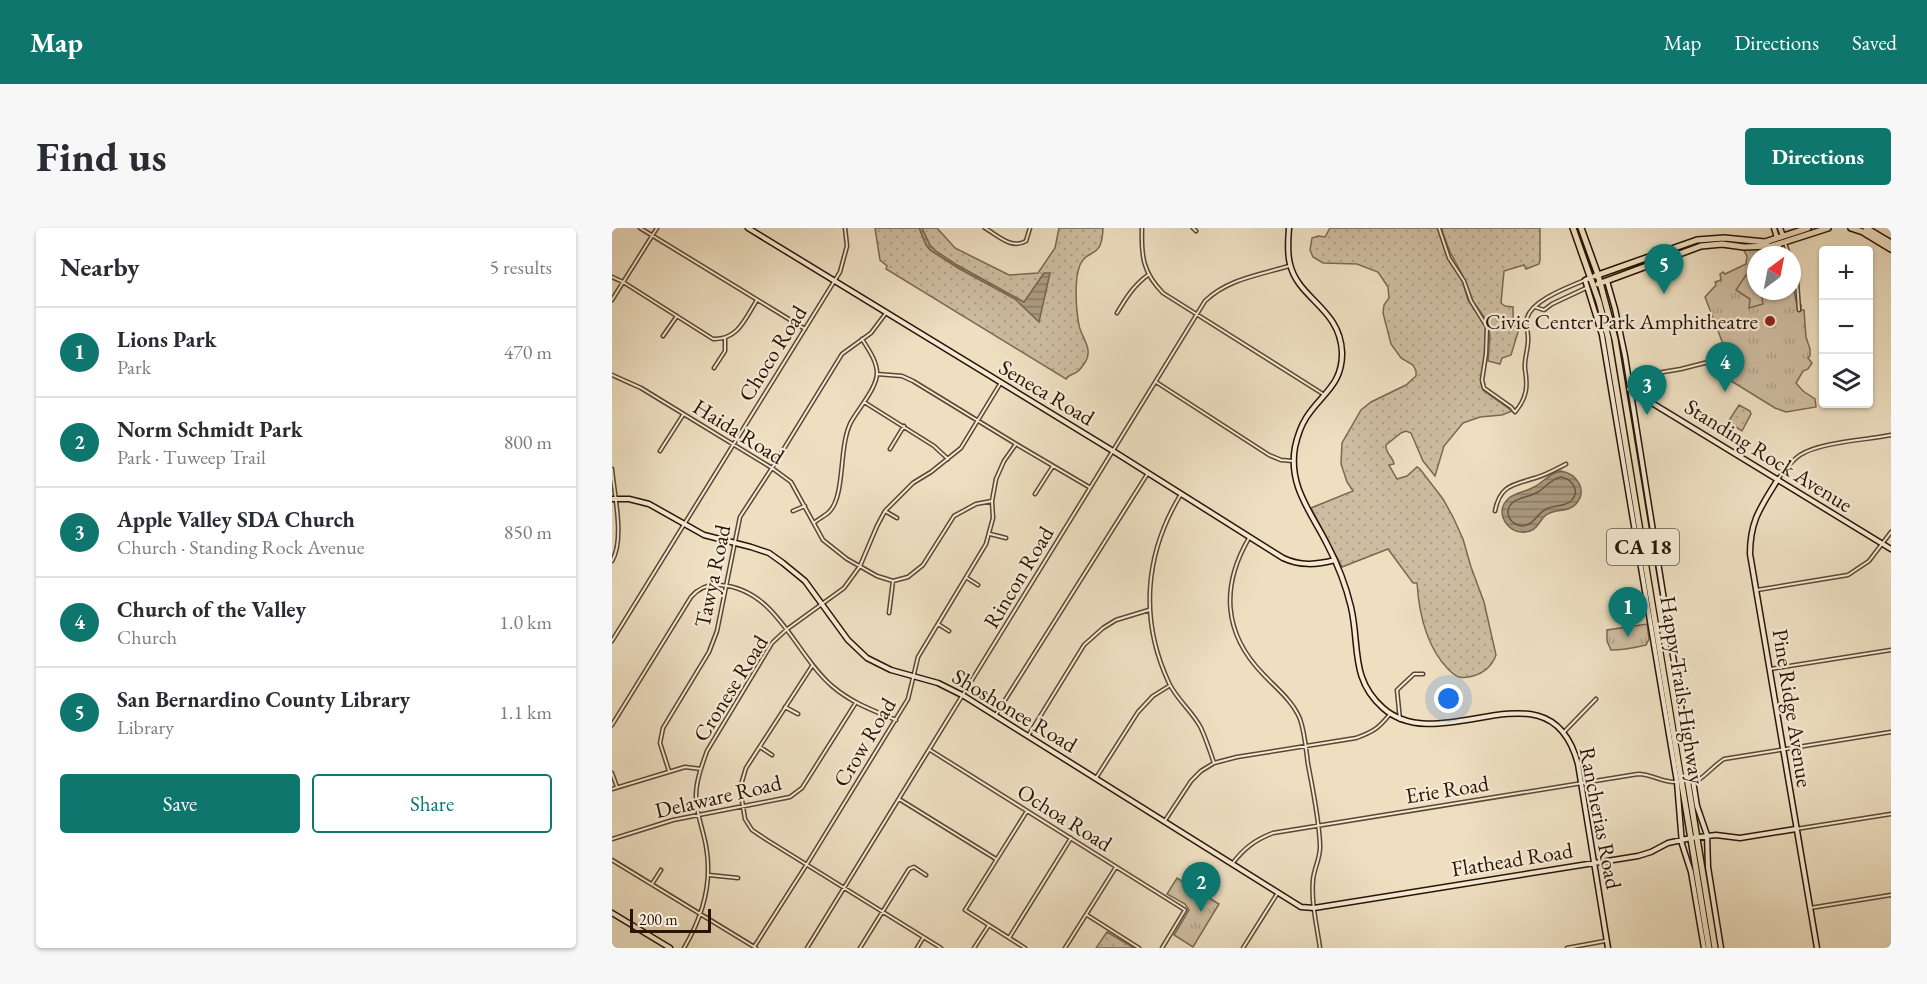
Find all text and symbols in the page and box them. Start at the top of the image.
text: Map [30,24,83,60]
text: Map [1664,29,1701,56]
text: Directions [1734,29,1819,56]
text: Saved [1852,29,1897,56]
button: Directions [1745,128,1891,185]
text: Find us [36,129,167,184]
pin: 5 [1644,244,1684,294]
north arrow [1747,246,1801,300]
map controls [1819,246,1873,408]
button: + [1819,246,1873,300]
text: Nearby [60,250,140,284]
text: 5 results [489,254,552,280]
street label: Choco Road [732,299,814,407]
button: − [1819,300,1873,354]
place label: Civic Center Park Amphitheatre [1485,307,1758,336]
marker: Civic Center Park Amphitheatre [1763,314,1777,328]
text: Lions Park [117,325,217,354]
text: 1 [74,339,85,365]
text: 470 m [504,339,552,365]
pin: 4 [1706,342,1744,392]
street label: Seneca Road [994,353,1101,433]
text: Park [117,354,151,380]
button: layers [1819,354,1873,408]
pin: 3 [1628,366,1666,415]
street label: Haida Road [688,392,791,471]
street label: Standing Rock Avenue [1679,392,1859,519]
text: Norm Schmidt Park [117,415,303,444]
text: 2 [74,429,85,455]
text: 800 m [504,429,552,455]
text: Park · Tuweep Trail [117,444,266,470]
text: Apple Valley SDA Church [117,505,355,534]
text: 3 [74,519,85,545]
text: 850 m [504,519,552,545]
street label: Rincon Road [977,520,1061,634]
street label: Tawya Road [687,521,738,630]
road number: CA 18 [1607,529,1679,565]
text: Church · Standing Rock Avenue [117,534,365,560]
pin: 1 [1608,588,1648,637]
street label: Happy Trails Highway [1653,594,1712,787]
text: Church of the Valley [117,595,306,624]
text: 4 [74,609,85,635]
text: 1.0 km [499,609,552,635]
text: Church [117,624,177,650]
street label: Pine Ridge Avenue [1766,627,1819,790]
street label: Cronese Road [686,629,775,747]
street label: Shoshonee Road [947,662,1083,760]
your location [1434,684,1463,713]
text: San Bernardino County Library [117,685,410,714]
street label: Crow Road [826,692,903,792]
text: 5 [74,699,85,725]
text: 1.1 km [499,699,552,725]
text: Library [117,714,174,740]
street label: Rancherias Road [1573,745,1629,892]
street label: Delaware Road [652,768,785,825]
street label: Erie Road [1403,768,1492,810]
button: Save [60,774,300,833]
button: Share [312,774,552,833]
street label: Ochoa Road [1012,777,1118,858]
street label: Flathead Road [1449,835,1576,883]
pin: 2 [1182,862,1220,912]
scale bar [630,906,711,934]
text: 200 m [639,909,678,930]

